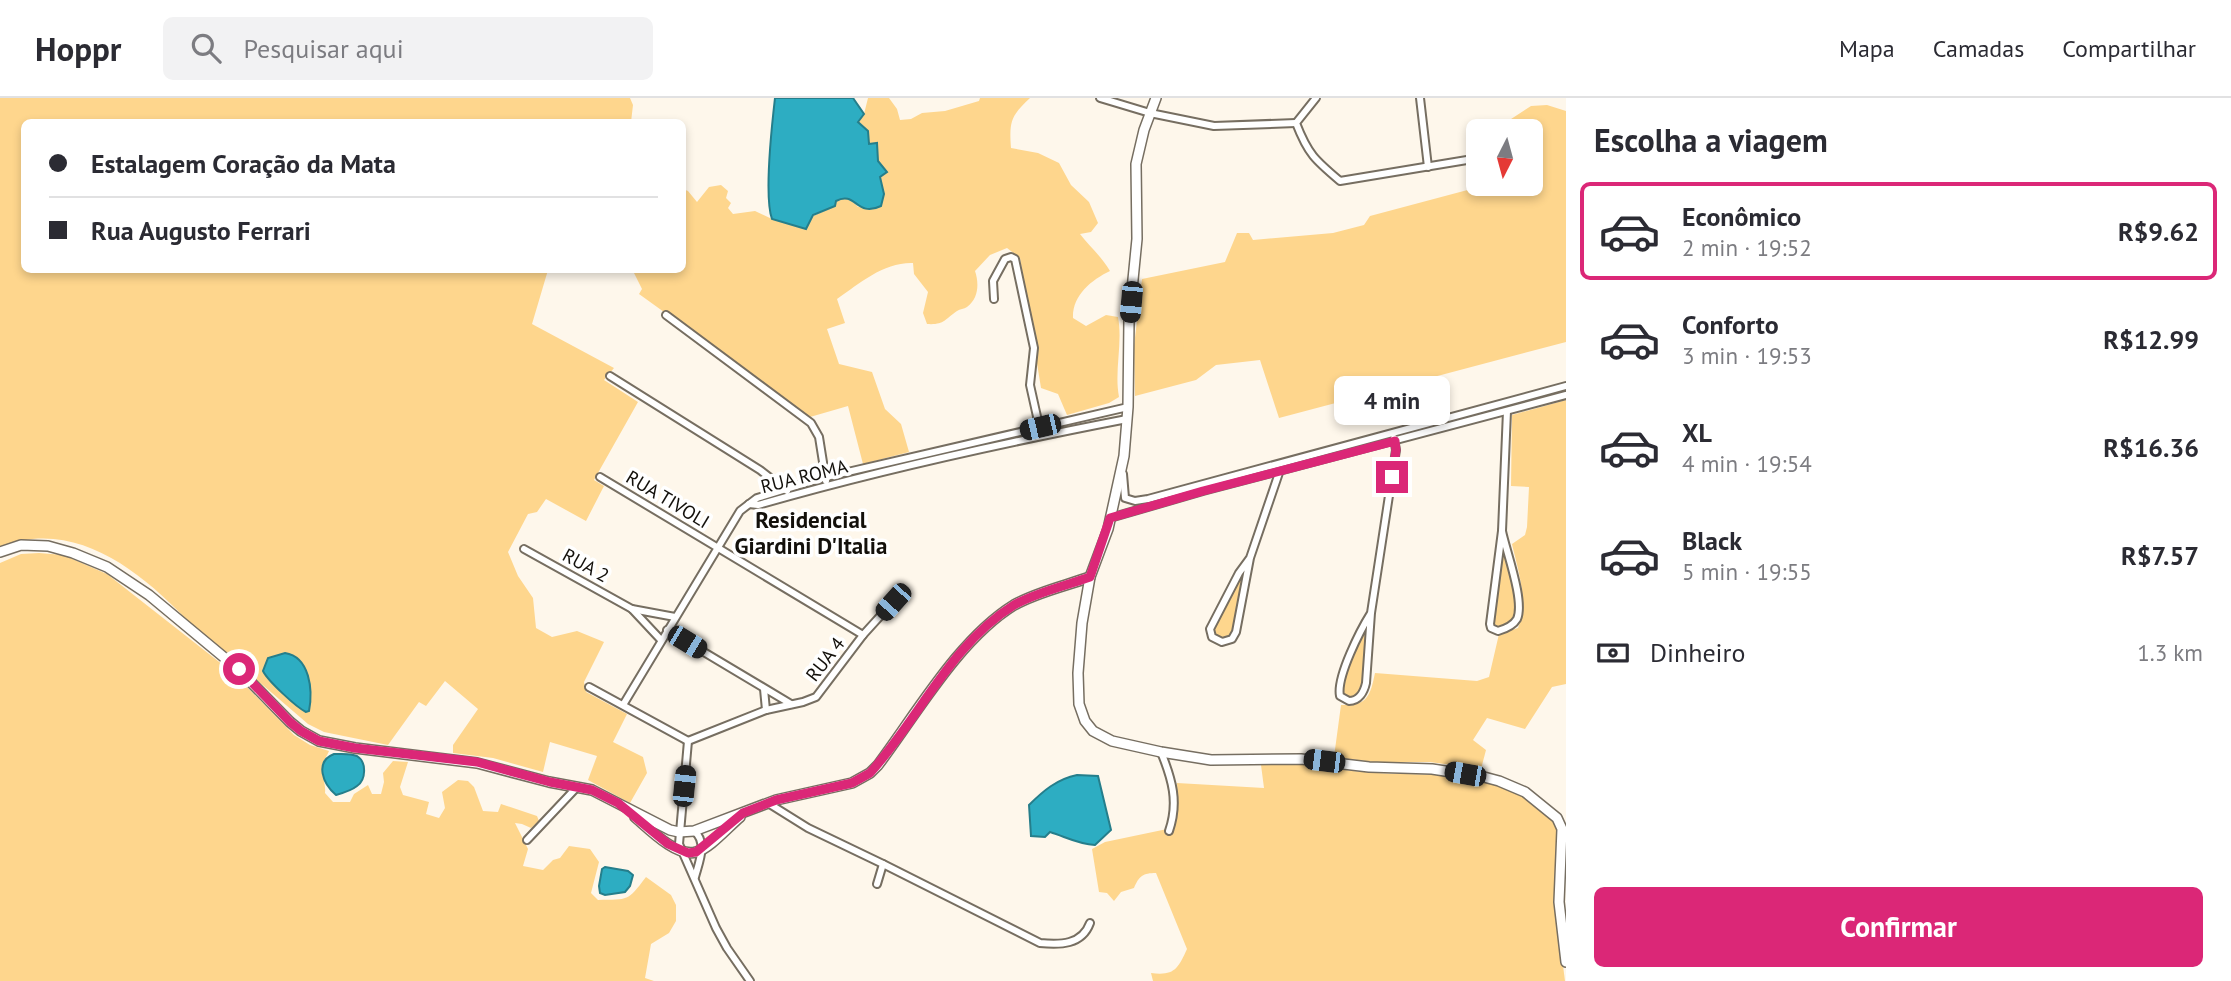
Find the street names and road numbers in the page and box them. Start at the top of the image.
street label: RUA ROMA [758,454,850,498]
street label: RUA TIVOLI [622,465,714,533]
street label: RUA 2 [559,543,613,587]
street label: RUA 4 [800,632,850,686]

